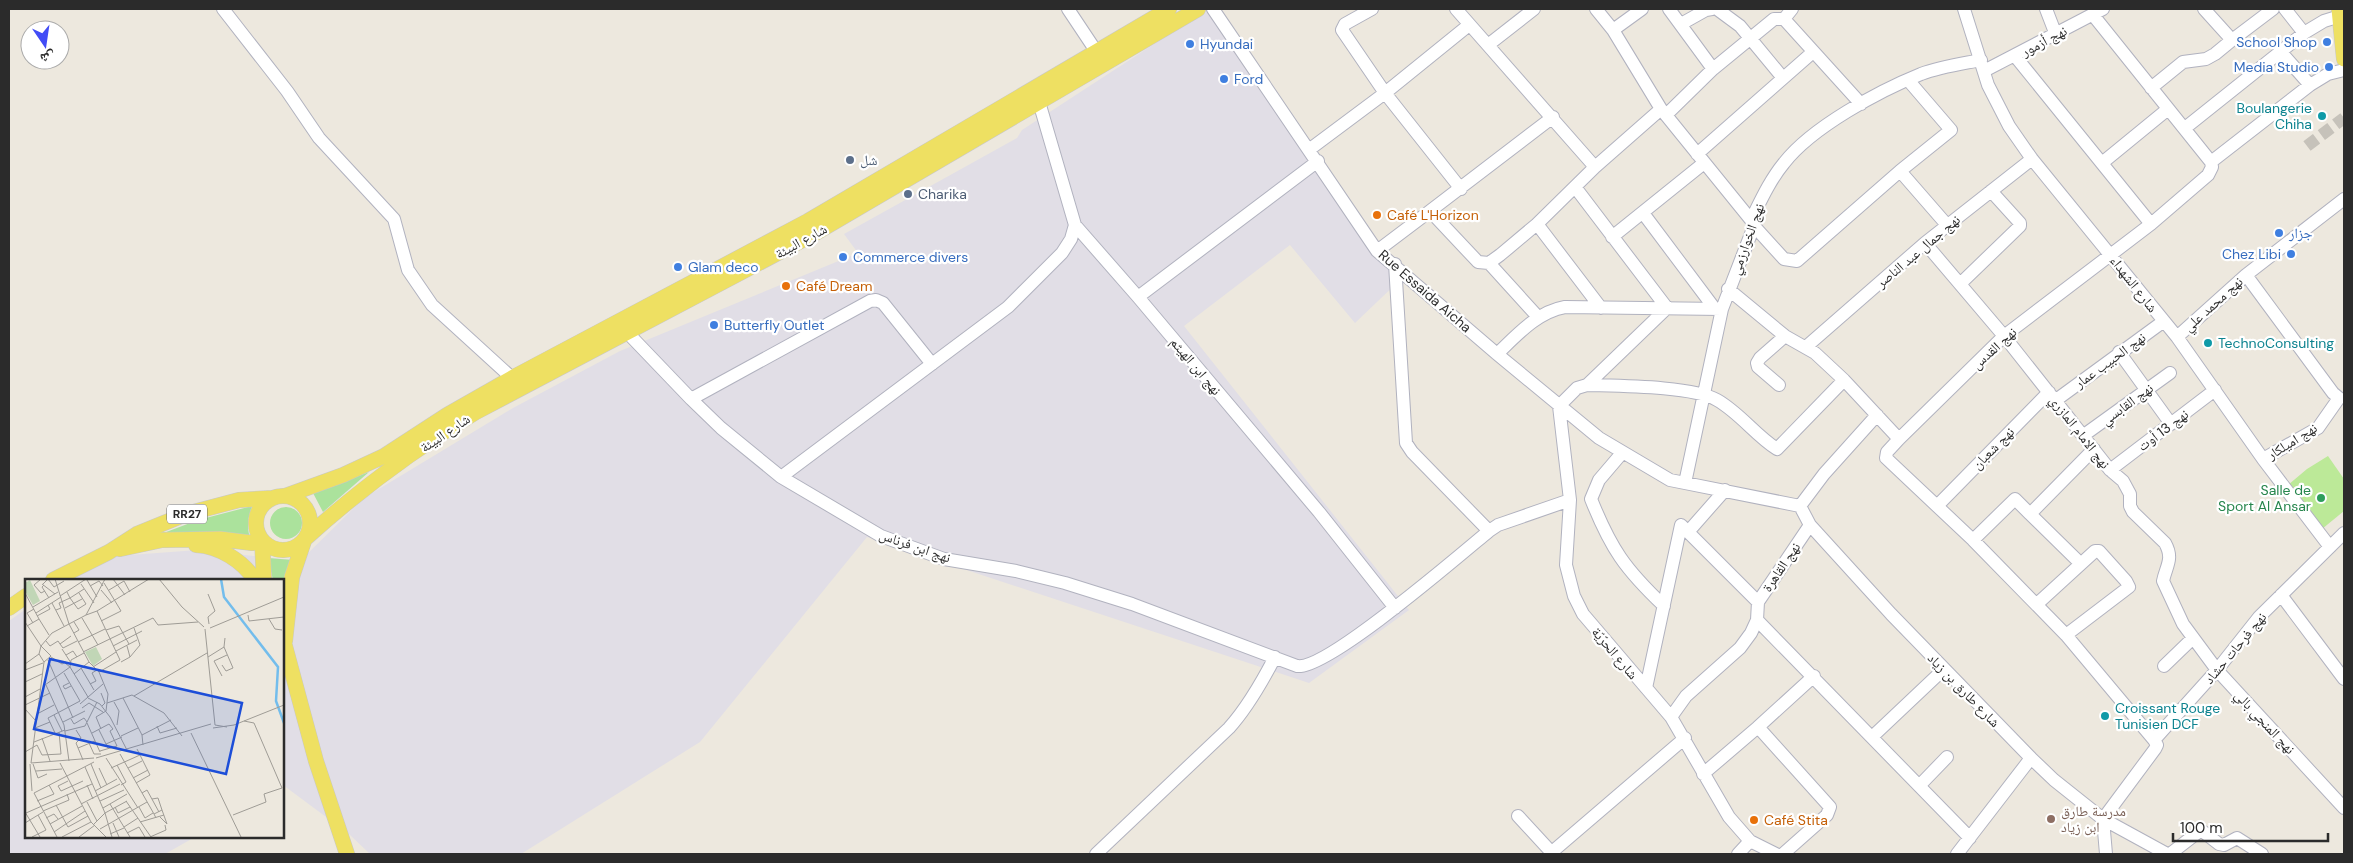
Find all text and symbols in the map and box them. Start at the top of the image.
north arrow [20,20,70,70]
street label: نهج أزمور [2017,21,2071,62]
place label: School Shop [2236,33,2317,51]
place label: Hyundai [1200,35,1253,53]
marker: School Shop [2321,36,2333,48]
marker: Hyundai [1184,38,1196,50]
text: ش [39,47,57,68]
place label: Media Studio [2234,58,2319,76]
marker: Media Studio [2323,61,2335,73]
place label: Ford [1234,70,1263,88]
marker: Ford [1218,73,1230,85]
place label: Boulangerie Chiha [2236,99,2312,133]
marker: Boulangerie Chiha [2316,110,2328,122]
place label: شل [860,151,878,169]
marker: شل [844,154,856,166]
place label: Charika [918,185,967,203]
marker: Charika [902,188,914,200]
street label: نهج الخوارزمي [1726,201,1771,278]
place label: Café L'Horizon [1387,206,1479,224]
marker: Café L'Horizon [1371,209,1383,221]
street label: نهج جمال عبد الناصر [1871,210,1965,293]
street label: شارع البيئة [772,220,830,263]
place label: جزار [2288,224,2312,242]
marker: جزار [2273,227,2285,239]
place label: Chez Libi [2222,245,2281,263]
street label: Rue Essaida Aicha [1375,246,1475,336]
place label: Commerce divers [853,248,968,266]
marker: Chez Libi [2285,248,2297,260]
marker: Commerce divers [837,251,849,263]
street label: شارع الشهداء [2105,252,2162,317]
place label: Glam deco [688,258,759,276]
marker: Glam deco [672,261,684,273]
street label: نهج محمد علي [2179,272,2248,337]
place label: Café Dream [796,277,872,295]
marker: Café Dream [780,280,792,292]
place label: Butterfly Outlet [724,316,824,334]
marker: Butterfly Outlet [708,319,720,331]
street label: نهج القدس [1968,323,2021,374]
street label: نهج الحبيب عمار [2070,328,2150,393]
street label: نهج ابن الهيثم [1166,333,1226,400]
place label: TechnoConsulting [2218,334,2334,352]
marker: TechnoConsulting [2202,337,2214,349]
street label: نهج القابسي [2097,379,2158,431]
street label: نهج الامام المازري [2044,392,2114,474]
street label: نهج 13 أوت [2134,405,2193,456]
street label: شارع البيئة [417,410,474,457]
street label: نهج اميلكار [2263,419,2321,465]
street label: نهج شعبان [1968,423,2019,474]
place label: Salle de Sport Al Ansar [2218,481,2311,515]
marker: Salle de Sport Al Ansar [2315,492,2327,504]
road number: RR27 [167,504,207,524]
street label: نهج ابن فرناس [877,525,953,568]
street label: نهج القاهرة [1758,539,1805,596]
inset map [25,579,284,838]
street label: نهج فرحات حشاد [2200,608,2271,688]
street label: شارع الحرّيّة [1587,623,1642,683]
street label: شارع طارق بن زياد [1923,649,2004,732]
street label: نهج المنجي بالي [2229,686,2299,760]
place label: Croissant Rouge Tunisien DCF [2115,699,2220,733]
marker: Croissant Rouge Tunisien DCF [2099,710,2111,722]
place label: مدرسة طارق ابن زياد [2061,802,2126,836]
scale bar [2173,810,2328,842]
place label: Café Stita [1764,811,1828,829]
marker: مدرسة طارق ابن زياد [2045,813,2057,825]
marker: Café Stita [1748,814,1760,826]
text: 100 m [2180,818,2223,838]

